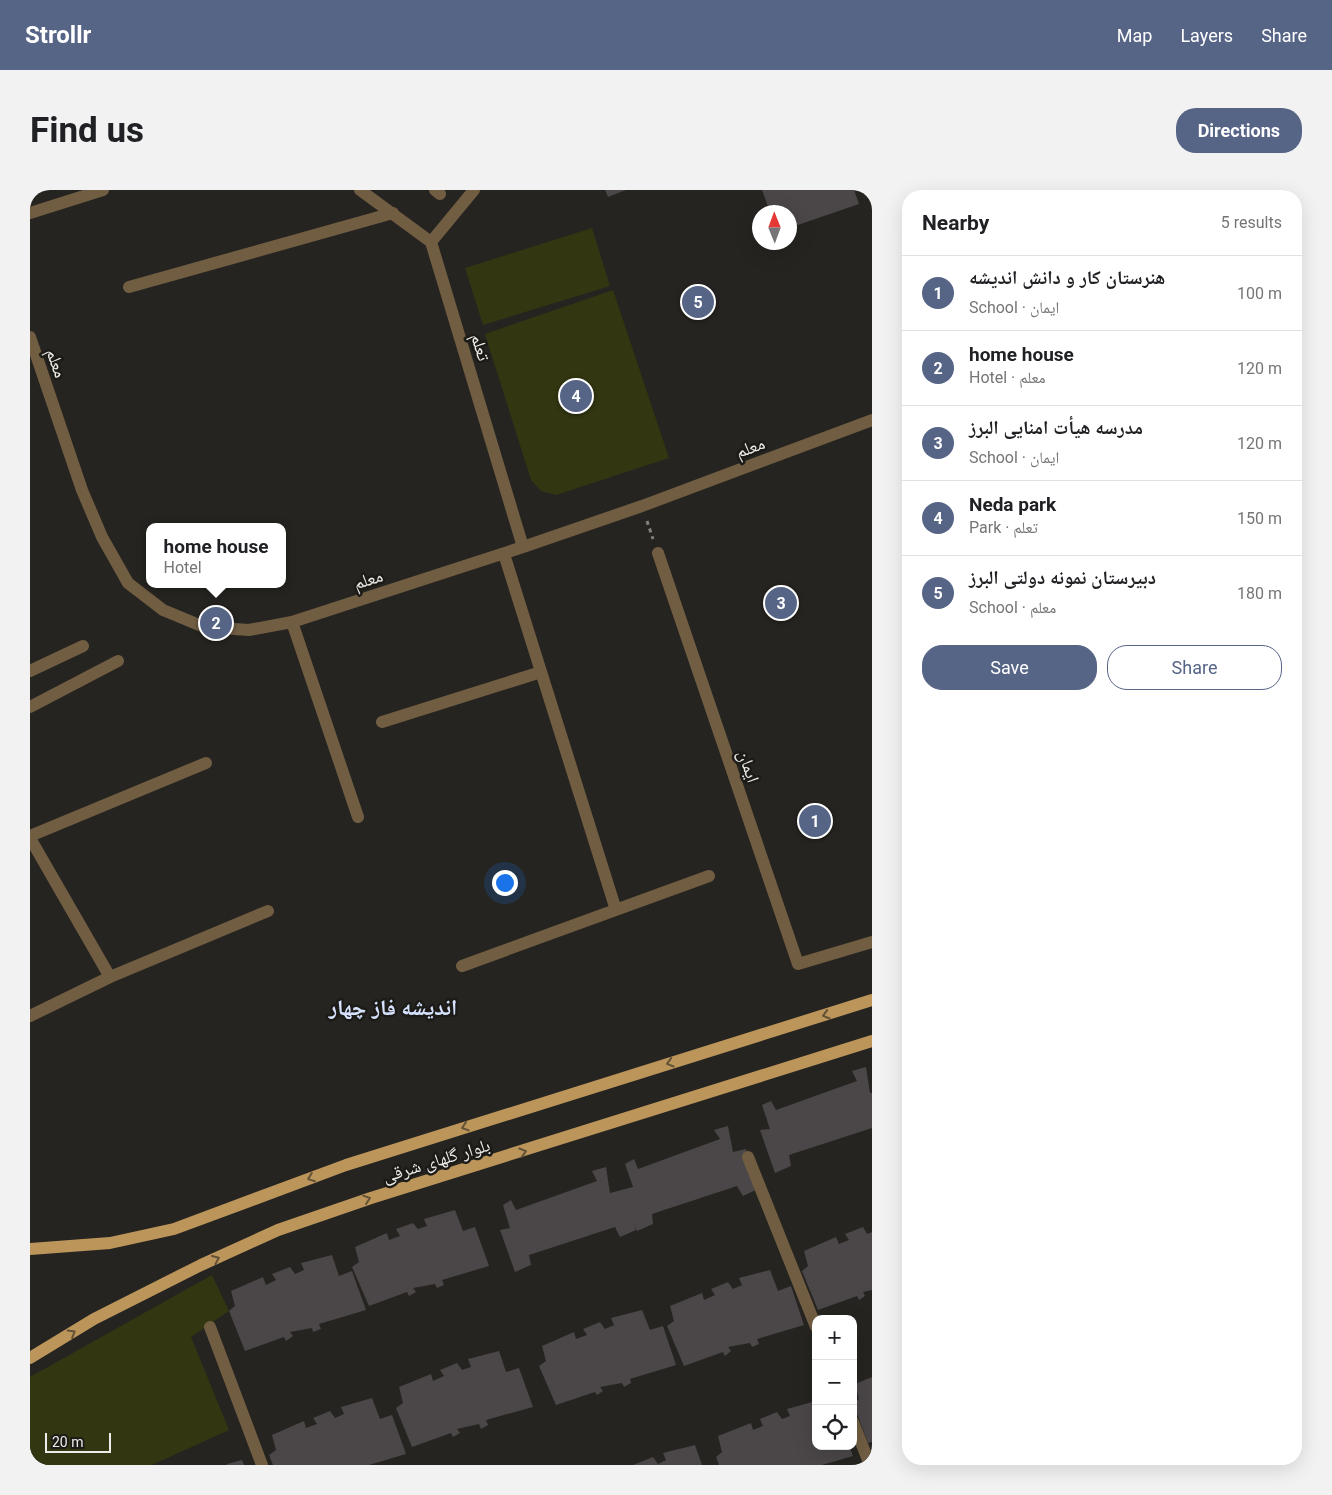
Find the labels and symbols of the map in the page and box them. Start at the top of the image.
north arrow [752,205,797,250]
pin: 5 [682,283,714,321]
street label: تعلم [465,331,495,364]
street label: معلم [40,346,72,381]
pin: 4 [560,377,592,415]
street label: معلم [732,432,768,464]
street label: معلم [351,564,386,595]
pin: 3 [765,584,797,622]
pin: 2 [200,604,232,642]
street label: ایمان [733,747,764,785]
pin: 1 [799,802,831,840]
your location [492,870,518,896]
district label: اندیشه فاز چهار [328,995,457,1020]
one-way arrow [822,1010,830,1020]
one-way arrow [667,1057,675,1067]
one-way arrow [461,1121,470,1131]
street label: بلوار گلهای شرقی [380,1134,493,1187]
one-way arrow [518,1147,526,1157]
one-way arrow [307,1172,316,1182]
one-way arrow [363,1195,371,1205]
one-way arrow [211,1254,220,1265]
one-way arrow [66,1329,75,1339]
scale bar [45,1430,111,1453]

